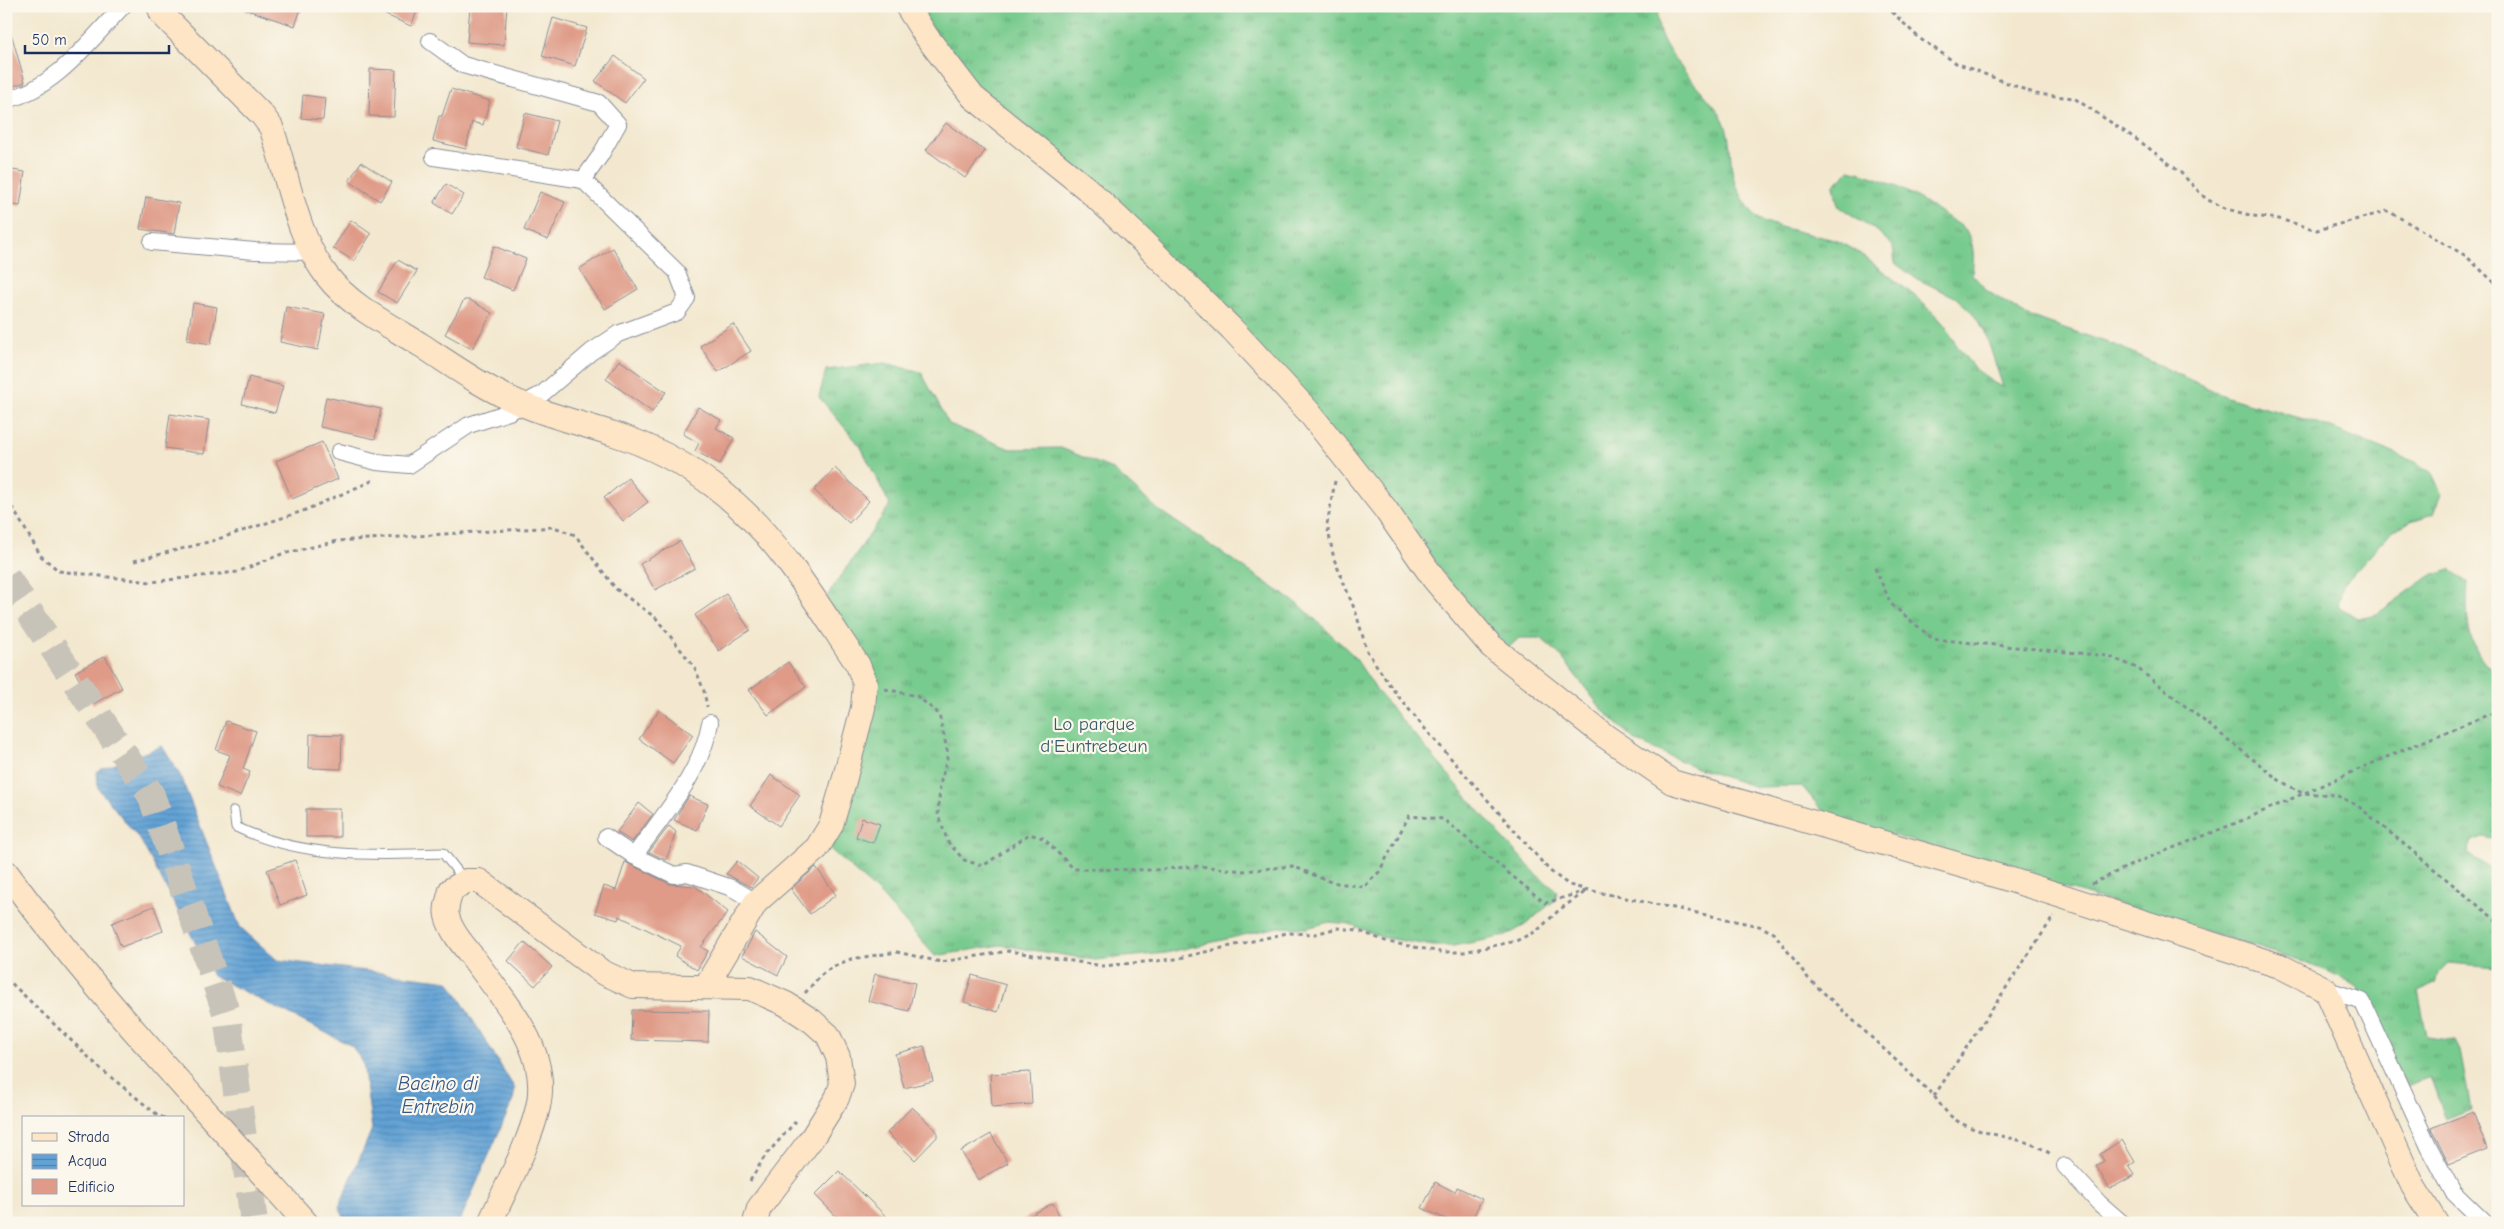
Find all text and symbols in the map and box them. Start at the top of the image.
scale bar [25,22,169,54]
text: 50 m [32,31,67,49]
park label: Lo parque d'Euntrebeun [1040,713,1148,757]
water label: Bacino di Entrebin [398,1072,479,1118]
legend [22,1116,185,1206]
text: Strada [68,1128,110,1146]
text: Acqua [68,1152,107,1170]
text: Edificio [68,1178,115,1196]

